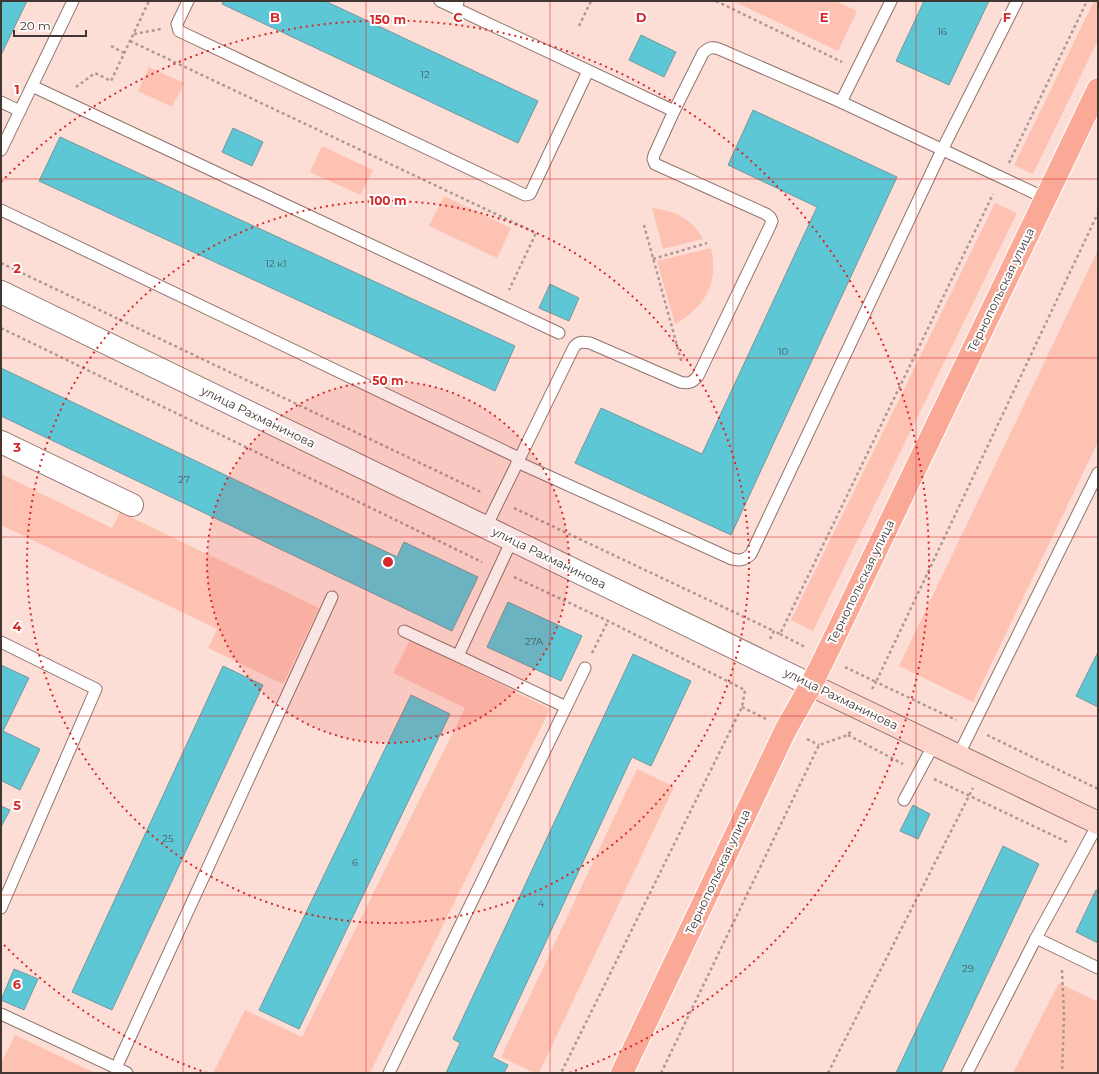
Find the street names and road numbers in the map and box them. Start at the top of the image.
street label: Тернопольская улица [964,225,1037,354]
street label: улица Рахманинова [198,382,318,451]
street label: Тернопольская улица [824,517,897,646]
street label: улица Рахманинова [489,523,609,592]
street label: улица Рахманинова [781,664,901,733]
street label: Тернопольская улица [682,807,753,937]

